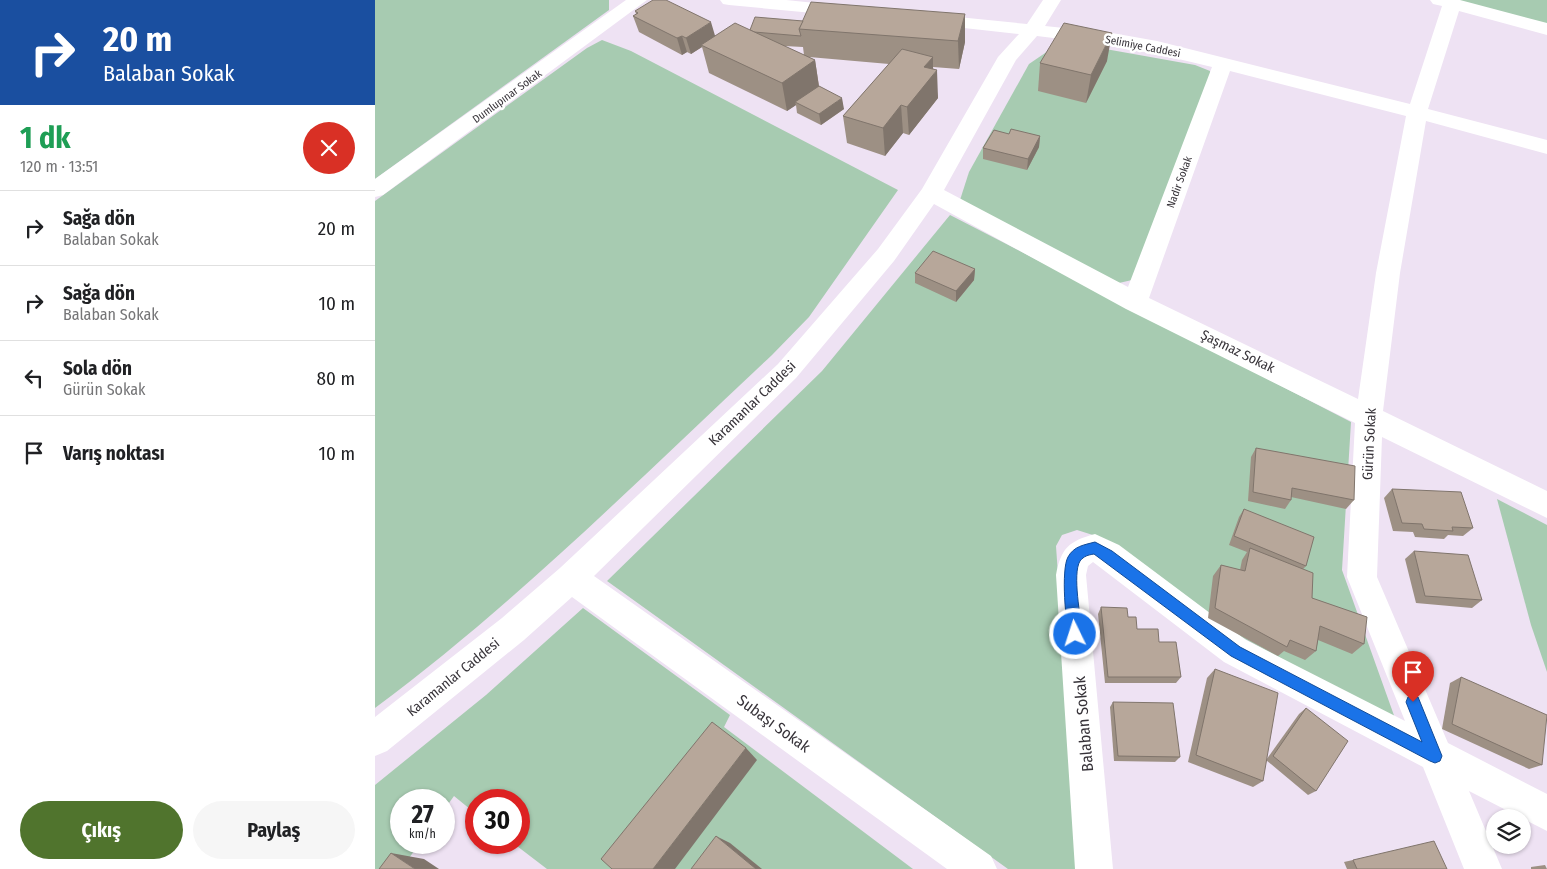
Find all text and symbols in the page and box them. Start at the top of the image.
text: 20 m [103,18,172,60]
icon: right [20,20,85,85]
street label: Selimiye Caddesi [1104,33,1182,60]
text: Balaban Sokak [103,60,235,87]
street label: Dumlupınar Sokak [470,66,545,126]
text: 1 dk [20,120,71,156]
button: close [303,122,355,174]
street label: Nadir Sokak [1164,154,1195,210]
text: 120 m · 13:51 [20,157,98,176]
text: Sağa dön [63,207,135,230]
icon: right [20,214,48,242]
text: 20 m [318,217,355,240]
text: Balaban Sokak [63,230,159,249]
text: Sağa dön [63,282,135,305]
icon: right [20,289,48,317]
text: 10 m [319,292,355,315]
text: Balaban Sokak [63,305,159,324]
street label: Şaşmaz Sokak [1198,326,1278,377]
text: Sola dön [63,357,132,380]
street label: Karamanlar Caddesi [705,358,799,449]
icon: left [20,364,48,392]
text: 80 m [317,367,355,390]
text: Gürün Sokak [63,380,146,399]
street label: Gürün Sokak [1359,407,1380,481]
icon: arrive [20,439,48,467]
text: Varış noktası [63,442,165,465]
text: 10 m [319,442,355,465]
position arrow [1048,607,1100,659]
street label: Karamanlar Caddesi [404,635,503,720]
pin [1392,651,1434,702]
icon: arrive [1399,658,1427,686]
street label: Balaban Sokak [1070,675,1097,772]
street label: Subaşı Sokak [733,690,814,757]
speed limit sign: 30 [465,789,530,854]
text: 27 [411,800,434,830]
button: Çıkış [20,801,183,859]
button: Paylaş [193,801,355,859]
map controls [1486,809,1531,854]
button: layers [1486,809,1531,854]
text: km/h [409,827,436,841]

